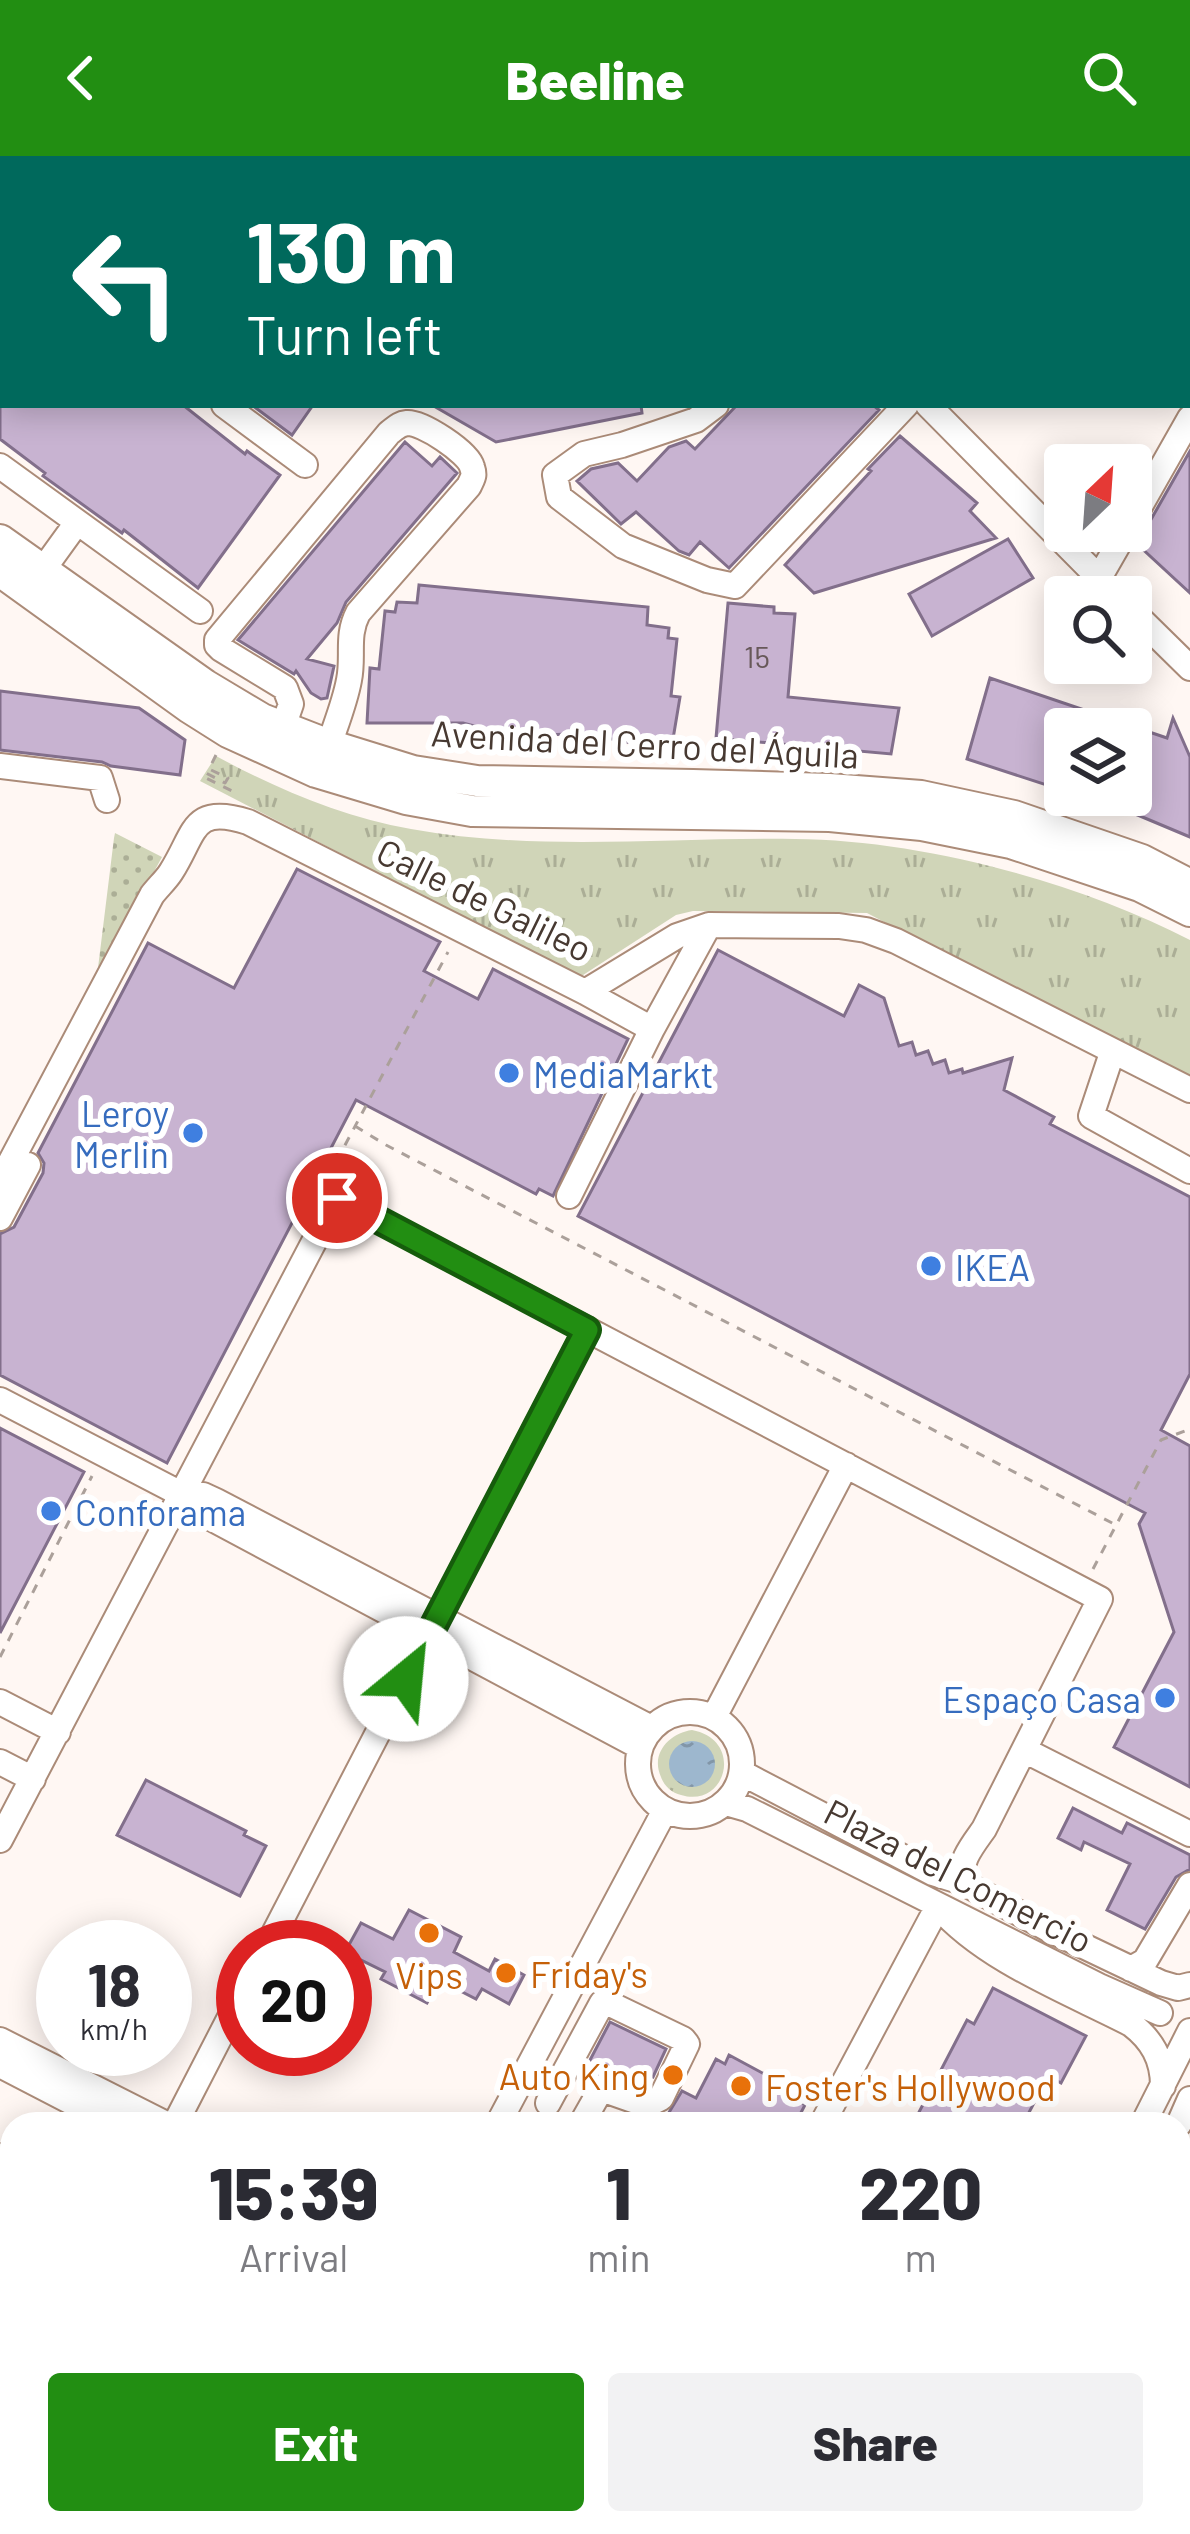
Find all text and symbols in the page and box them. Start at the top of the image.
icon: back [48,45,114,111]
icon: search [1076,45,1142,111]
text: Beeline [505,46,685,111]
text: 130 m [246,199,456,300]
icon: left [48,204,204,360]
text: Turn left [246,301,443,366]
north arrow [1044,444,1152,552]
map controls [1044,444,1152,816]
button: search [1044,576,1152,684]
house number: 15 [744,638,770,674]
button: layers [1044,708,1152,816]
street label: Avenida del Cerro del Águila [430,710,860,776]
street label: Calle de Galileo [371,828,599,970]
place label: MediaMarkt [533,1052,714,1095]
marker: MediaMarkt [496,1060,522,1086]
place label: Leroy Merlin [74,1091,169,1175]
marker: Leroy Merlin [180,1120,206,1146]
pin [286,1147,388,1249]
icon: arrive [304,1165,370,1231]
place label: IKEA [955,1245,1030,1288]
marker: IKEA [918,1253,944,1279]
place label: Conforama [75,1490,246,1533]
marker: Conforama [38,1498,64,1524]
position arrow [343,1616,469,1742]
place label: Espaço Casa [942,1677,1141,1720]
marker: Espaço Casa [1152,1685,1178,1711]
street label: Plaza del Comercio [818,1789,1100,1961]
speed limit sign: 20 [216,1920,372,2076]
marker: Vips [416,1920,442,1946]
text: 18 [87,1947,141,2019]
place label: Friday's [530,1952,648,1995]
place label: Vips [395,1953,463,1996]
marker: Friday's [493,1960,519,1986]
text: km/h [80,2010,148,2046]
place label: Auto King [499,2054,649,2097]
marker: Auto King [660,2062,686,2088]
place label: Foster's Hollywood [765,2065,1056,2108]
marker: Foster's Hollywood [728,2073,754,2099]
text: 15:39 [209,2148,379,2234]
text: 1 [606,2148,632,2234]
text: 220 [859,2148,982,2234]
text: Arrival [239,2233,348,2280]
text: min [587,2233,651,2280]
text: m [905,2233,937,2280]
button: Exit [48,2373,584,2511]
button: Share [608,2373,1143,2511]

